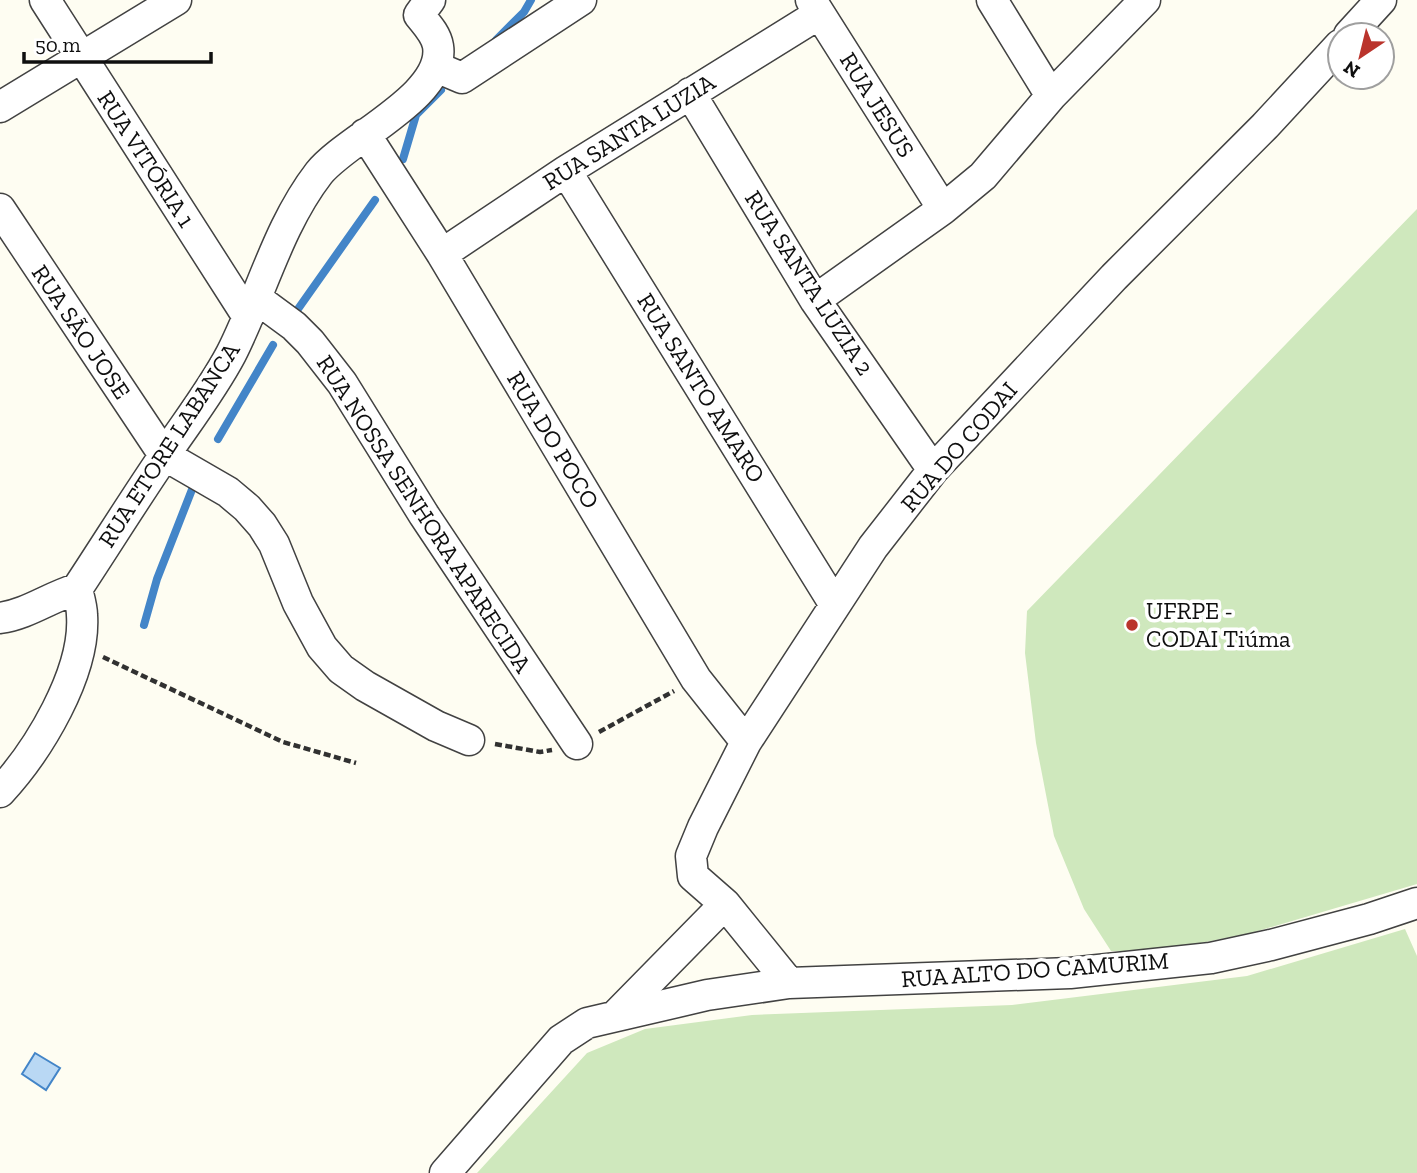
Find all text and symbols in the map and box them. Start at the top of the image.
scale bar [24,21,212,65]
north arrow [1326,21,1396,91]
text: 50 m [35,32,81,57]
street label: RUA JESUS [834,47,921,163]
text: N [1339,56,1364,83]
street label: RUA SANTA LUZIA [537,67,720,196]
street label: RUA VITÓRIA 1 [91,85,201,233]
street label: RUA SANTA LUZIA 2 [739,185,880,380]
street label: RUA SÃO JOSE [26,259,137,404]
street label: RUA SANTO AMARO [631,288,771,488]
street label: RUA ETORE LABANCA [92,337,246,552]
street label: RUA NOSSA SENHORA APARECIDA [311,350,538,678]
street label: RUA DO POCO [501,366,606,514]
street label: RUA DO CODAI [894,376,1023,518]
place label: UFRPE - CODAI Tiúma [1146,596,1291,653]
marker: UFRPE - CODAI Tiúma [1124,617,1140,633]
street label: RUA ALTO DO CAMURIM [900,946,1170,993]

